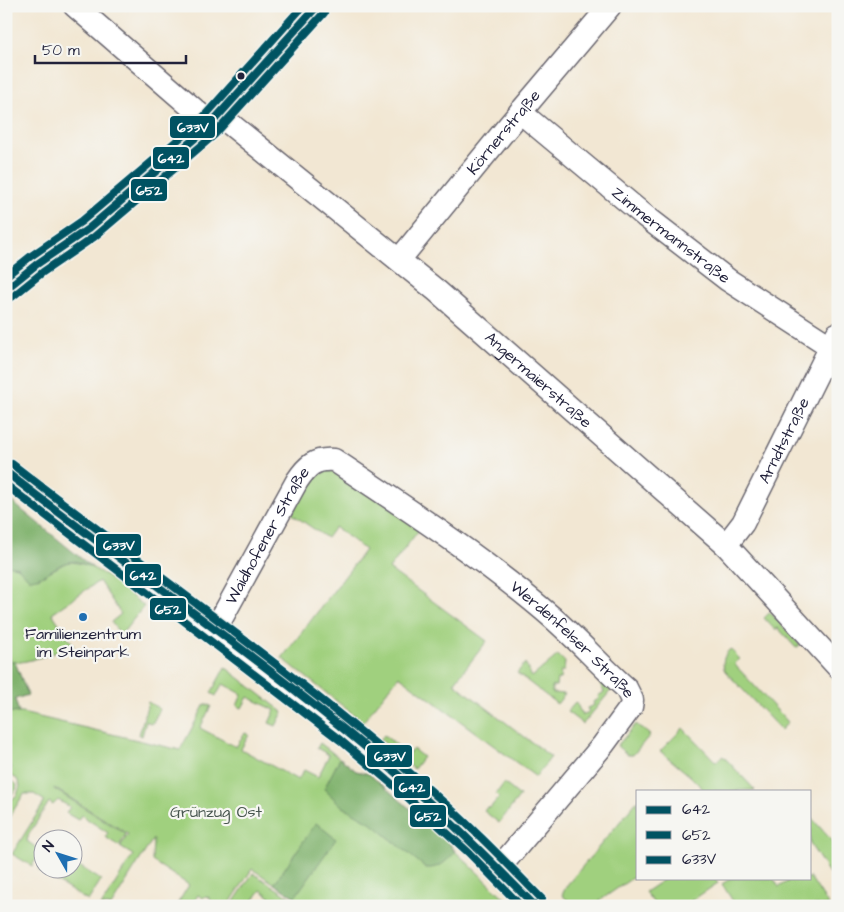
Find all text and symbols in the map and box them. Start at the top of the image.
scale bar [35,32,186,64]
text: 50 m [42,40,80,61]
unlabelled marker [236,71,246,81]
street label: Körnerstraße [462,85,546,180]
line badge: 633V [169,115,216,139]
text: 633V [177,118,209,138]
line badge: 642 [152,146,190,170]
text: 642 [158,149,185,169]
line badge: 652 [130,178,168,202]
text: 652 [136,181,163,201]
street label: Zimmermannstraße [607,182,735,289]
street label: Angermaierstraße [480,327,597,433]
street label: Arndtstraße [753,393,815,487]
street label: Waidhofener Straße [220,462,315,608]
line badge: 633V [95,533,142,557]
text: 633V [103,536,135,556]
line badge: 642 [124,563,162,587]
text: 642 [130,566,157,586]
street label: Werdenfelser Straße [505,576,640,702]
line badge: 652 [149,597,187,621]
text: 652 [155,600,182,620]
marker: Familienzentrum im Steinpark [77,611,89,623]
place label: Familienzentrum im Steinpark [25,623,142,663]
line badge: 633V [366,744,413,768]
text: 633V [374,747,406,767]
line badge: 642 [393,775,431,799]
text: 642 [399,778,426,798]
legend [636,790,812,880]
text: 642 [682,799,711,820]
park label: Grünzug Ost [170,801,263,824]
line badge: 652 [409,804,447,828]
text: 652 [415,807,442,827]
text: 652 [682,825,711,846]
north arrow [32,830,82,880]
text: N [38,837,59,856]
text: 633V [682,849,717,870]

